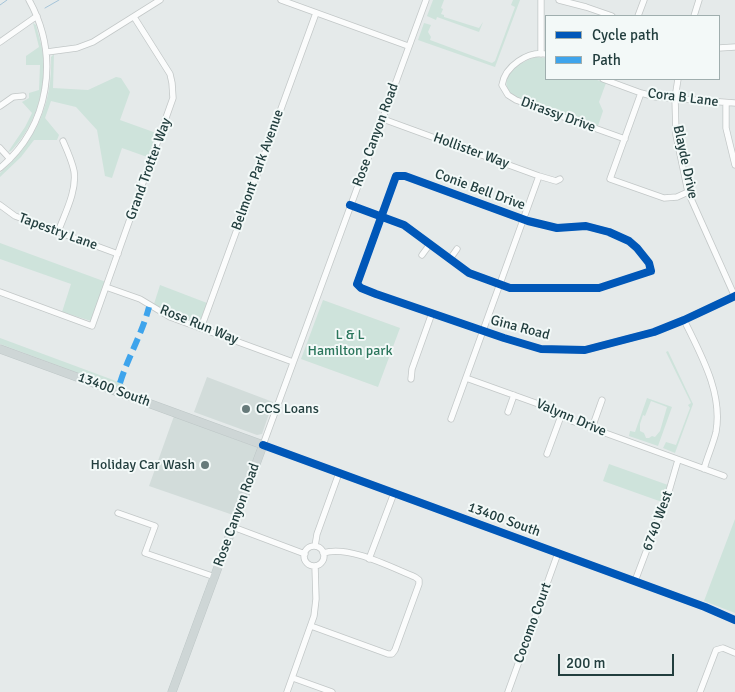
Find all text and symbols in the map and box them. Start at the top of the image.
legend [545,15,720,80]
text: Cycle path [592,26,659,44]
text: Path [592,51,621,69]
street label: Rose Canyon Road [349,81,403,189]
street label: Cora B Lane [647,85,719,111]
street label: Dirassy Drive [518,94,598,136]
street label: Belmont Park Avenue [228,107,288,233]
street label: Grand Trotter Way [123,116,175,222]
street label: Blayde Drive [669,124,701,200]
street label: Hollister Way [431,130,511,172]
street label: Conie Bell Drive [432,166,528,214]
street label: Tapestry Lane [16,210,100,254]
street label: Rose Run Way [157,302,241,348]
street label: Gina Road [489,312,551,344]
park label: L & L Hamilton park [308,327,392,360]
street label: 13400 South [75,369,153,411]
street label: Valynn Drive [533,396,609,440]
place label: CCS Loans [256,401,319,417]
marker: CCS Loans [240,403,252,415]
place label: Holiday Car Wash [91,457,195,473]
marker: Holiday Car Wash [199,459,211,471]
street label: Rose Canyon Road [210,461,264,569]
street label: 6740 West [639,489,677,553]
street label: 13400 South [465,499,543,541]
street label: Cocomo Court [511,580,555,666]
scale bar [560,644,676,676]
text: 200 m [566,654,606,672]

